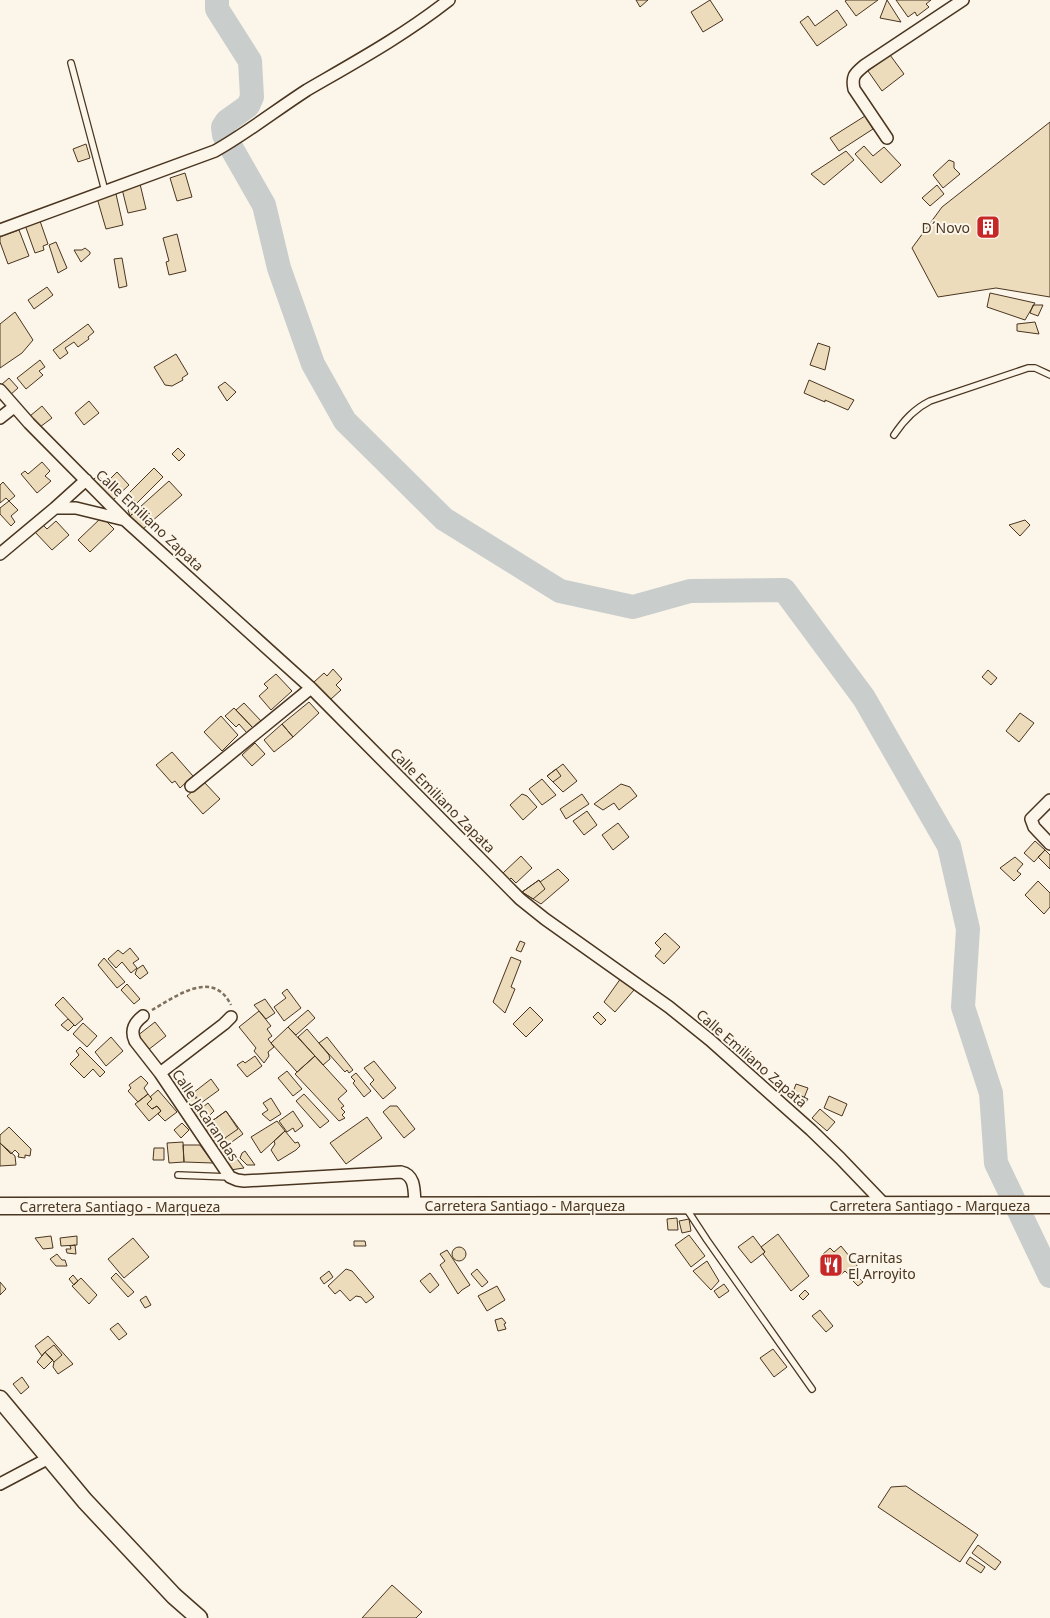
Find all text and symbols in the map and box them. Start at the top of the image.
building icon: D´Novo [975,214,1001,240]
place label: D´Novo [921,218,970,237]
street label: Calle Emiliano Zapata [92,465,208,575]
street label: Calle Emiliano Zapata [386,743,500,857]
street label: Calle Emiliano Zapata [693,1005,811,1111]
street label: Calle Jacarandas [168,1065,244,1165]
street label: Carretera Santiago - Marqueza [425,1196,625,1215]
street label: Carretera Santiago - Marqueza [830,1196,1030,1215]
street label: Carretera Santiago - Marqueza [20,1197,220,1216]
place label: Carnitas El Arroyito [848,1248,916,1283]
restaurant icon: Carnitas El Arroyito [818,1252,844,1278]

